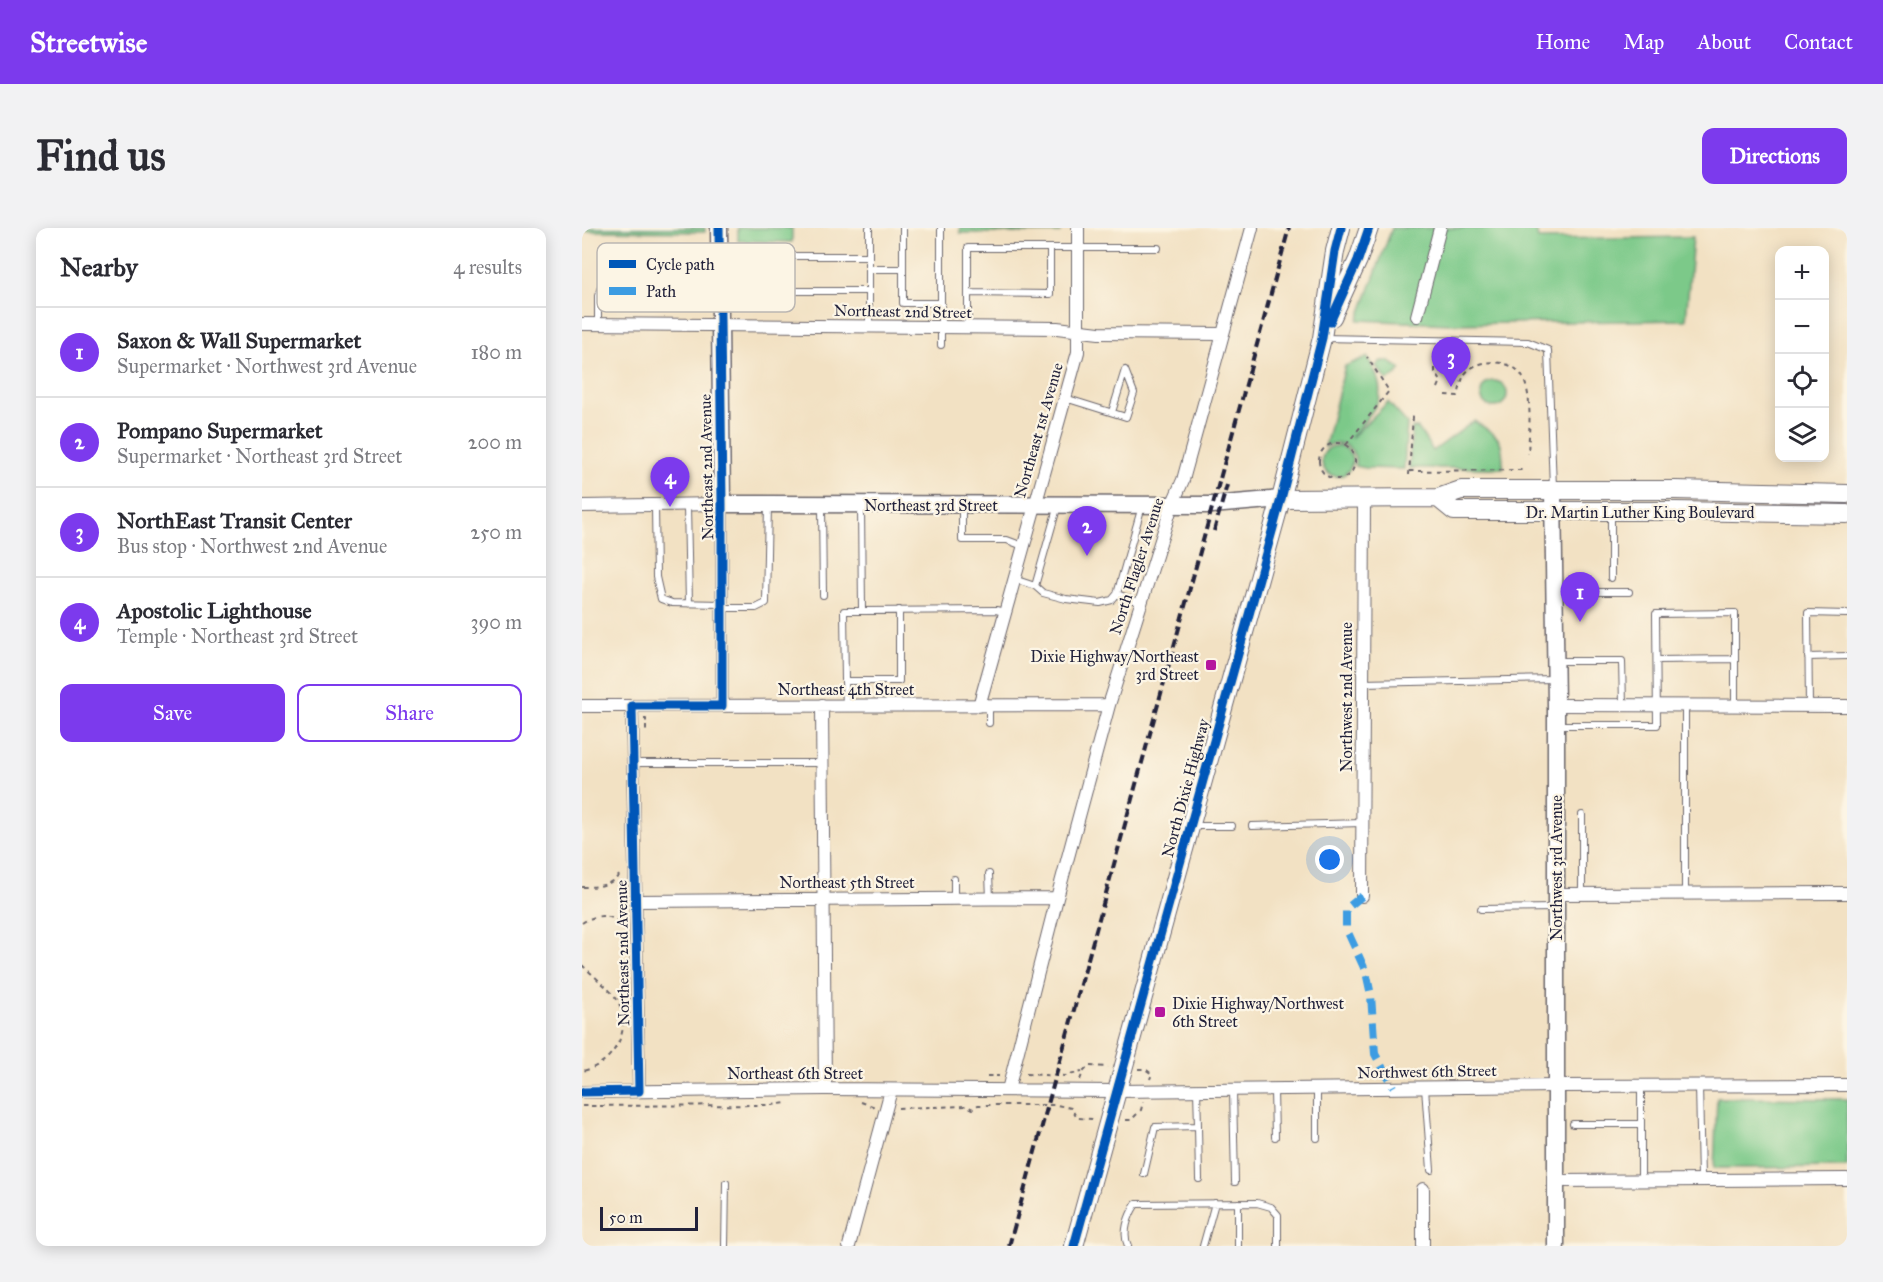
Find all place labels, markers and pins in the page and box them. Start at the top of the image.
pin: 3 [1432,338,1470,387]
pin: 4 [650,458,689,507]
pin: 2 [1068,506,1106,556]
pin: 1 [1560,572,1600,622]
place label: Dixie Highway/Northeast 3rd Street [1030,647,1199,684]
marker: Dixie Highway/Northeast 3rd Street [1204,658,1218,672]
place label: Dixie Highway/Northwest 6th Street [1172,994,1344,1031]
marker: Dixie Highway/Northwest 6th Street [1153,1005,1167,1019]

